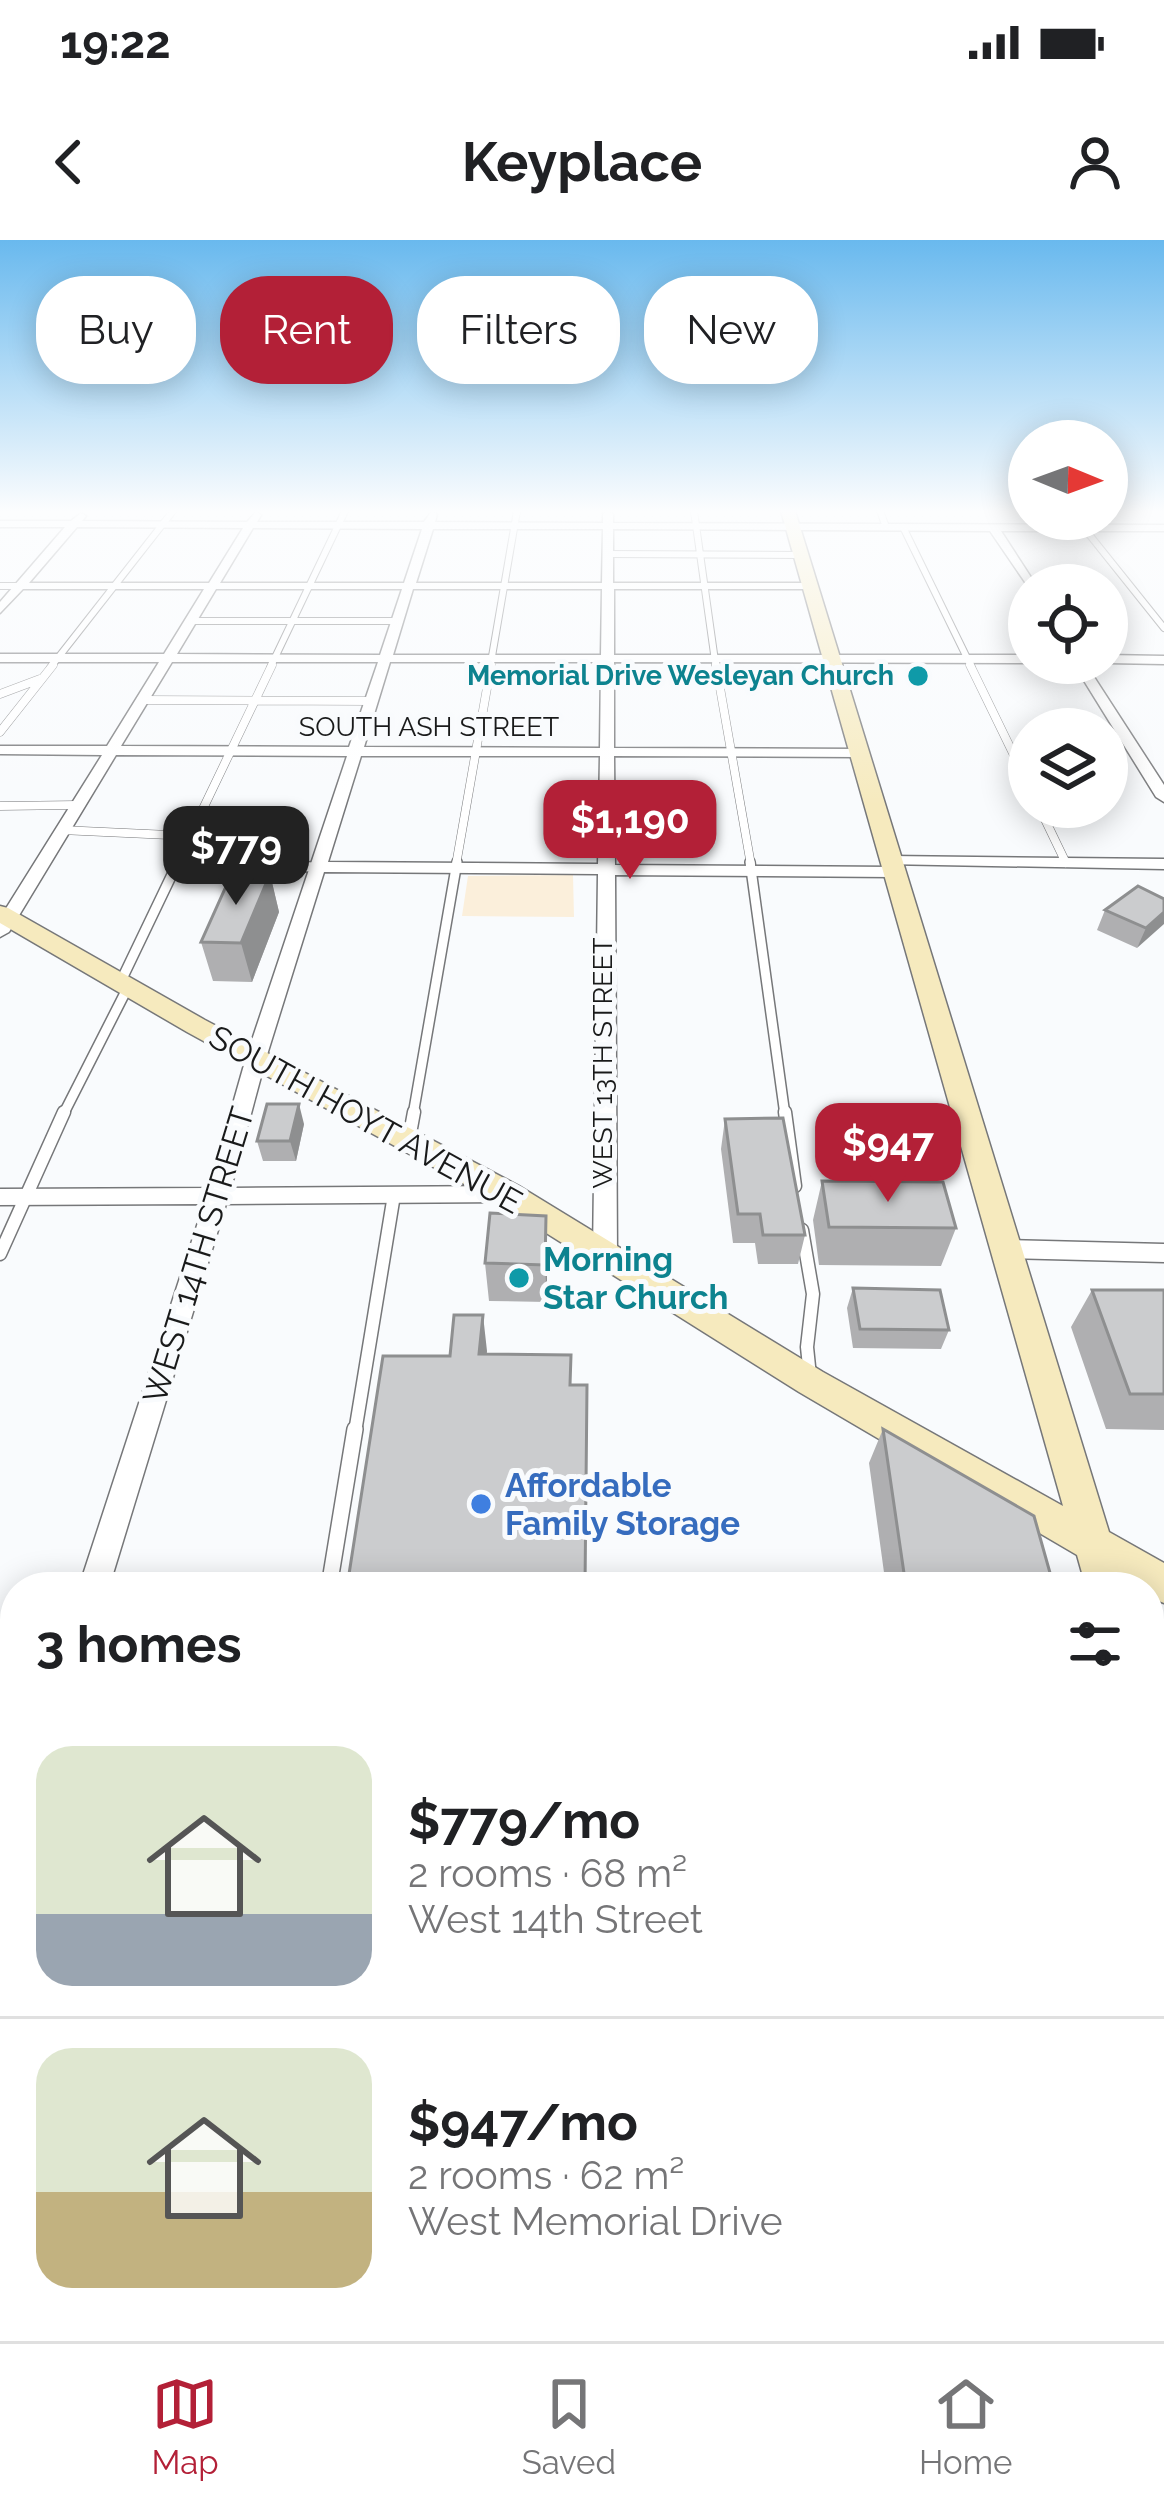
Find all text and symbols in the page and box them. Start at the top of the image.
text: 19:22 [60,16,171,69]
icon: back [36,129,102,195]
icon: person [1062,129,1128,195]
text: Keyplace [462,130,702,194]
chip: Buy [36,276,196,384]
chip: Rent [220,276,393,384]
chip: Filters [417,276,620,384]
chip: New [644,276,818,384]
north arrow [1008,420,1128,540]
map controls [1008,420,1128,828]
button: locate [1008,564,1128,684]
place label: Memorial Drive Wesleyan Church [467,660,894,691]
marker: Memorial Drive Wesleyan Church [905,663,931,689]
button: layers [1008,708,1128,828]
street label: SOUTH ASH STREET [299,711,560,742]
pin: $1,190 [532,780,728,882]
text: $1,190 [570,796,690,842]
pin: $779 [165,806,307,908]
text: $779 [190,822,282,868]
street label: WEST 13TH STREET [587,937,618,1188]
street label: SOUTH HOYT AVENUE [203,1017,529,1222]
street label: WEST 14TH STREET [135,1102,262,1408]
pin: $947 [817,1103,959,1205]
text: $947 [842,1119,934,1165]
place label: Morning Star Church [543,1240,728,1317]
marker: Morning Star Church [506,1265,532,1291]
place label: Affordable Family Storage [505,1466,740,1543]
marker: Affordable Family Storage [468,1491,494,1517]
icon: filters [1062,1611,1128,1677]
text: 3 homes [36,1614,242,1674]
text: $779/mo [408,1790,640,1850]
icon: home [132,1794,276,1938]
text: 2 rooms · 68 m² [408,1850,687,1896]
text: West 14th Street [408,1896,703,1942]
text: $947/mo [408,2092,638,2152]
icon: home [132,2096,276,2240]
text: 2 rooms · 62 m² [408,2152,684,2198]
text: West Memorial Drive [408,2198,783,2244]
tab: Map [152,2371,219,2482]
tab: Saved [522,2371,616,2482]
tab: Home [919,2371,1012,2482]

